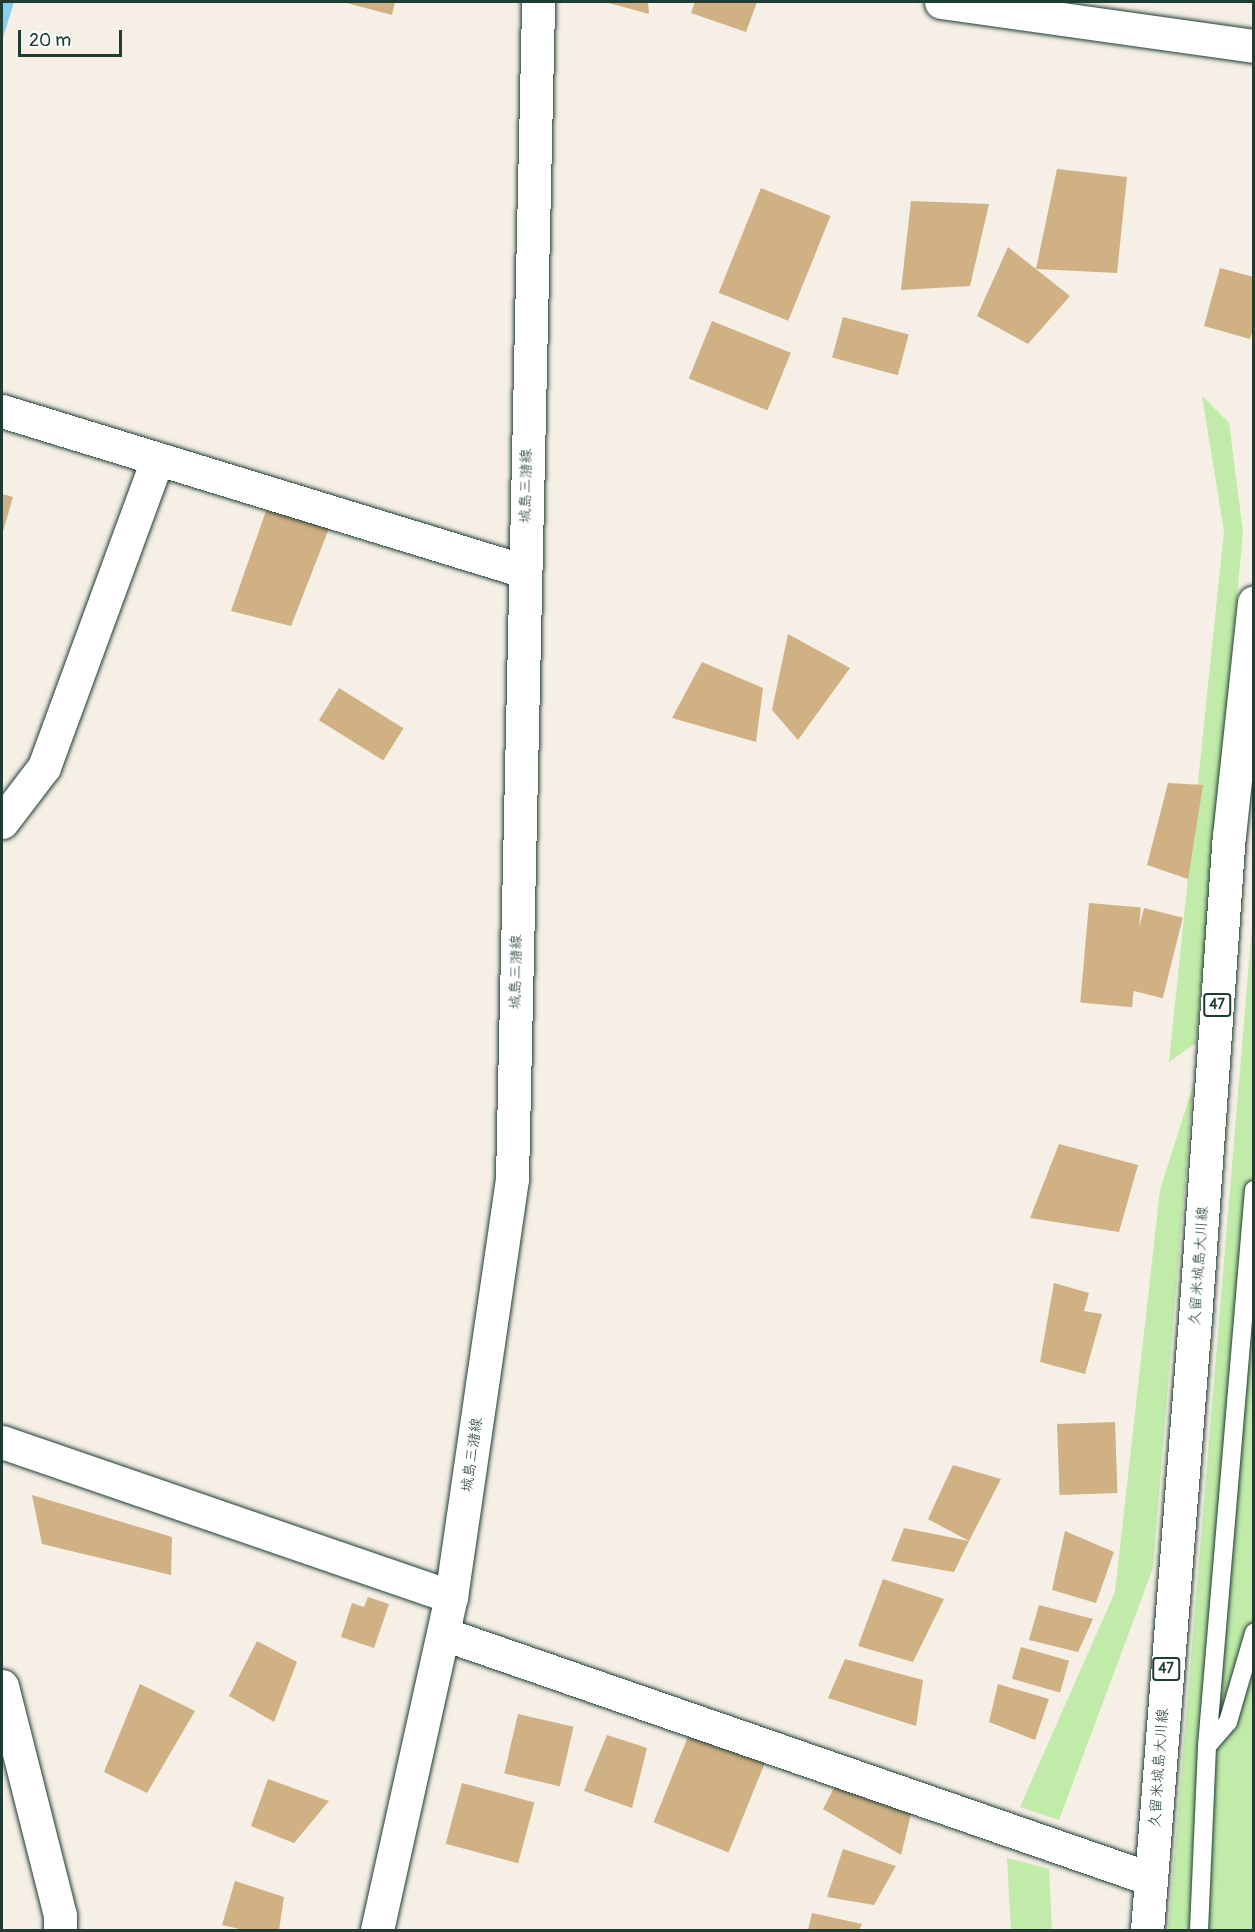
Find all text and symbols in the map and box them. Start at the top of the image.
scale bar [21,18,124,56]
text: 20 m [29,29,71,52]
street label: 城島三潴線 [516,448,536,524]
street label: 城島三潴線 [506,934,526,1010]
road number: 47 [1202,994,1232,1016]
street label: 久留米城島大川線 [1186,1206,1212,1326]
street label: 城島三潴線 [458,1417,486,1493]
road number: 47 [1151,1658,1181,1680]
street label: 久留米城島大川線 [1146,1708,1172,1828]

